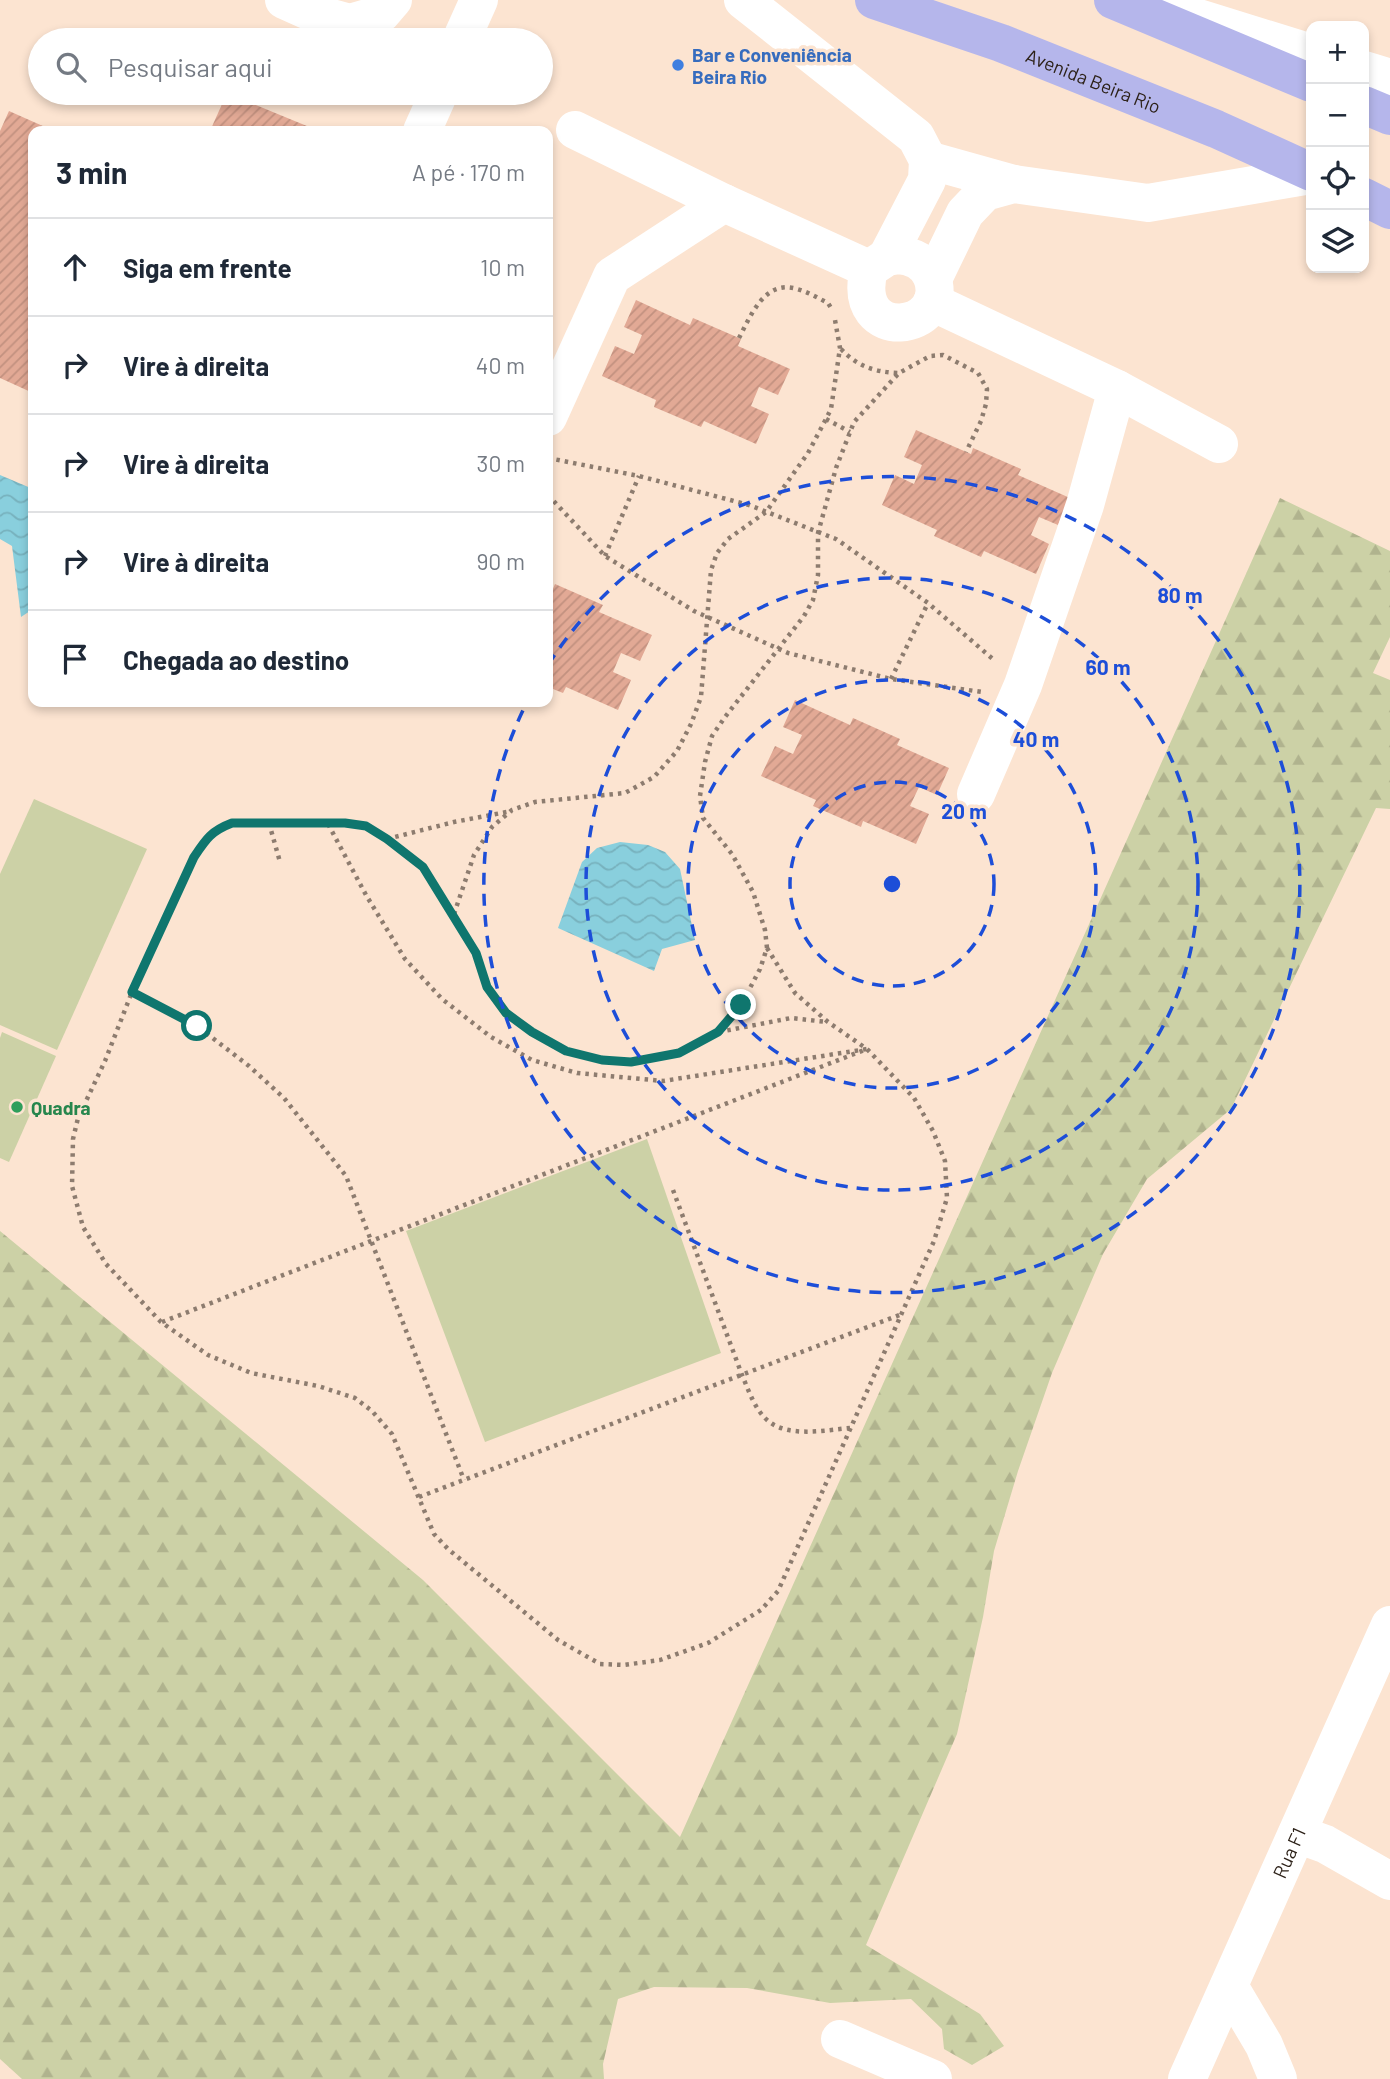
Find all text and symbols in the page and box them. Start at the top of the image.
map controls [1306,21,1369,273]
button: + [1306,21,1369,84]
search box [28,28,553,105]
place label: Bar e Conveniência Beira Rio [692,43,852,88]
street label: Avenida Beira Rio [1023,43,1164,117]
icon: search [52,48,90,86]
text: Pesquisar aqui [108,51,273,82]
marker: Bar e Conveniência Beira Rio [670,57,686,73]
button: − [1306,84,1369,147]
button: locate [1306,147,1369,210]
text: 3 min [56,154,127,190]
text: A pé · 170 m [412,158,525,186]
button: layers [1306,210,1369,273]
icon: ahead [56,248,94,286]
text: Siga em frente [123,252,292,283]
text: 10 m [480,253,525,281]
icon: right [56,346,94,384]
text: Vire à direita [123,350,269,381]
text: 40 m [476,351,525,379]
icon: right [56,444,94,482]
text: Vire à direita [123,448,269,479]
text: 30 m [477,449,525,477]
icon: right [56,542,94,580]
text: Vire à direita [123,546,269,577]
text: 90 m [476,547,525,575]
text: 80 m [1157,582,1203,607]
icon: arrive [56,640,94,678]
text: Chegada ao destino [123,644,349,675]
text: 60 m [1086,654,1130,679]
text: 40 m [1013,726,1059,751]
text: 20 m [941,798,987,823]
centre of rings [880,872,904,896]
route end [725,989,756,1020]
route start [181,1010,212,1041]
place label: Quadra [31,1096,91,1119]
marker: Quadra [9,1099,25,1115]
street label: Rua F1 [1267,1824,1310,1881]

